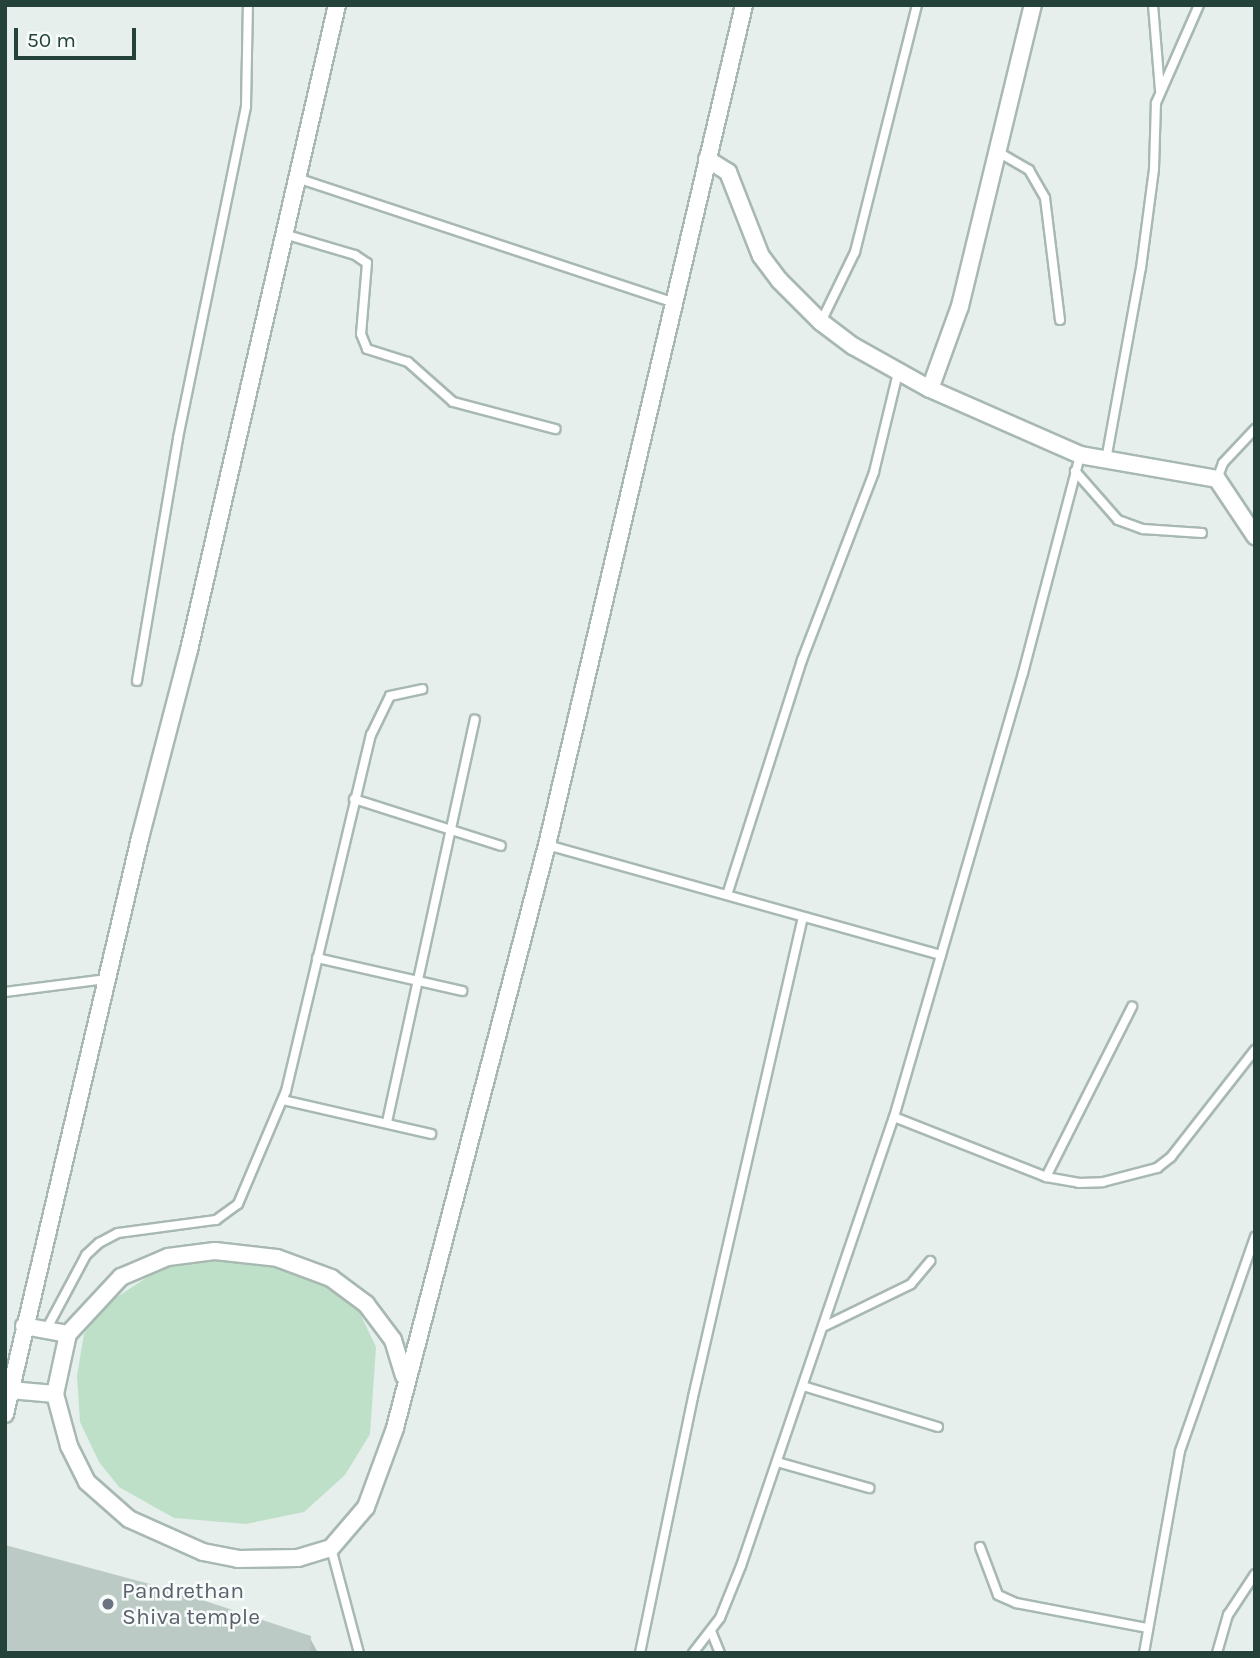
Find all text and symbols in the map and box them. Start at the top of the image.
scale bar [18,14,140,58]
text: 50 m [27,28,76,52]
place label: Pandrethan Shiva temple [122,1577,260,1631]
marker: Pandrethan Shiva temple [100,1596,116,1612]

